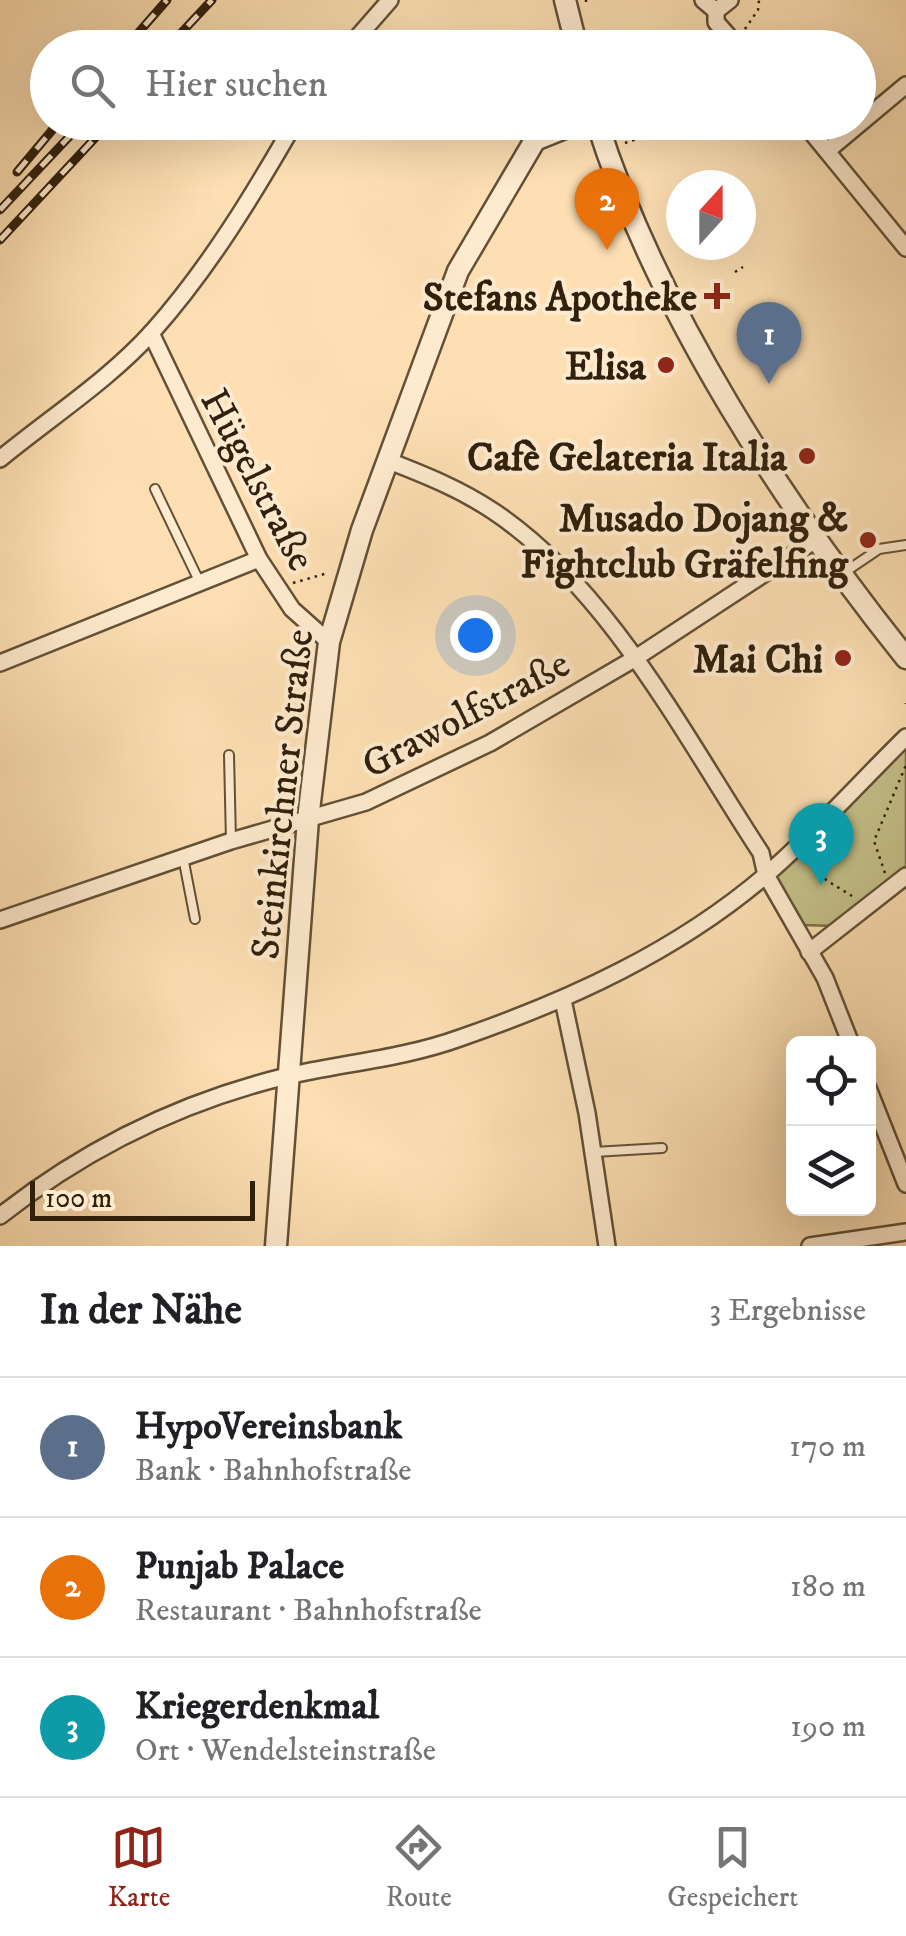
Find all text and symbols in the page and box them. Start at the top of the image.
search box [30,30,876,140]
icon: search [65,58,120,113]
text: Hier suchen [145,61,328,109]
pin: 2 [574,168,640,250]
north arrow [666,170,756,260]
place label: Stefans Apotheke [423,274,697,324]
marker: Stefans Apotheke [706,285,728,307]
pin: 1 [736,302,802,384]
place label: Elisa [565,343,647,393]
marker: Elisa [655,354,677,376]
street label: Hügelstraße [188,381,325,580]
place label: Cafè Gelateria Italia [467,434,788,484]
marker: Cafè Gelateria Italia [796,445,818,467]
place label: Musado Dojang & Fightclub Gräfelfing [520,495,850,591]
marker: Musado Dojang & Fightclub Gräfelfing [857,529,879,551]
your location [450,610,501,661]
street label: Steinkirchner Straße [242,627,326,962]
place label: Mai Chi [693,636,823,686]
street label: Grawolfstraße [354,640,579,791]
marker: Mai Chi [832,647,854,669]
pin: 3 [788,802,854,885]
map controls [786,1036,876,1216]
button: locate [786,1036,876,1126]
button: layers [786,1126,876,1216]
scale bar [30,1176,255,1220]
text: 100 m [45,1181,112,1216]
text: In der Nähe [40,1285,242,1337]
text: 3 Ergebnisse [709,1291,866,1331]
text: HypoVereinsbank [135,1403,402,1451]
text: 1 [67,1427,78,1467]
text: 170 m [789,1427,866,1467]
text: Bank · Bahnhofstraße [135,1451,412,1491]
text: Punjab Palace [135,1543,344,1591]
text: 2 [65,1567,80,1607]
text: 180 m [790,1567,866,1607]
text: Restaurant · Bahnhofstraße [135,1591,482,1631]
text: Kriegerdenkmal [135,1683,379,1731]
text: 3 [67,1707,78,1747]
text: 190 m [790,1707,866,1747]
text: Ort · Wendelsteinstraße [135,1731,436,1771]
tab: Karte [108,1820,170,1915]
tab: Route [386,1820,452,1915]
tab: Gespeichert [667,1820,798,1915]

